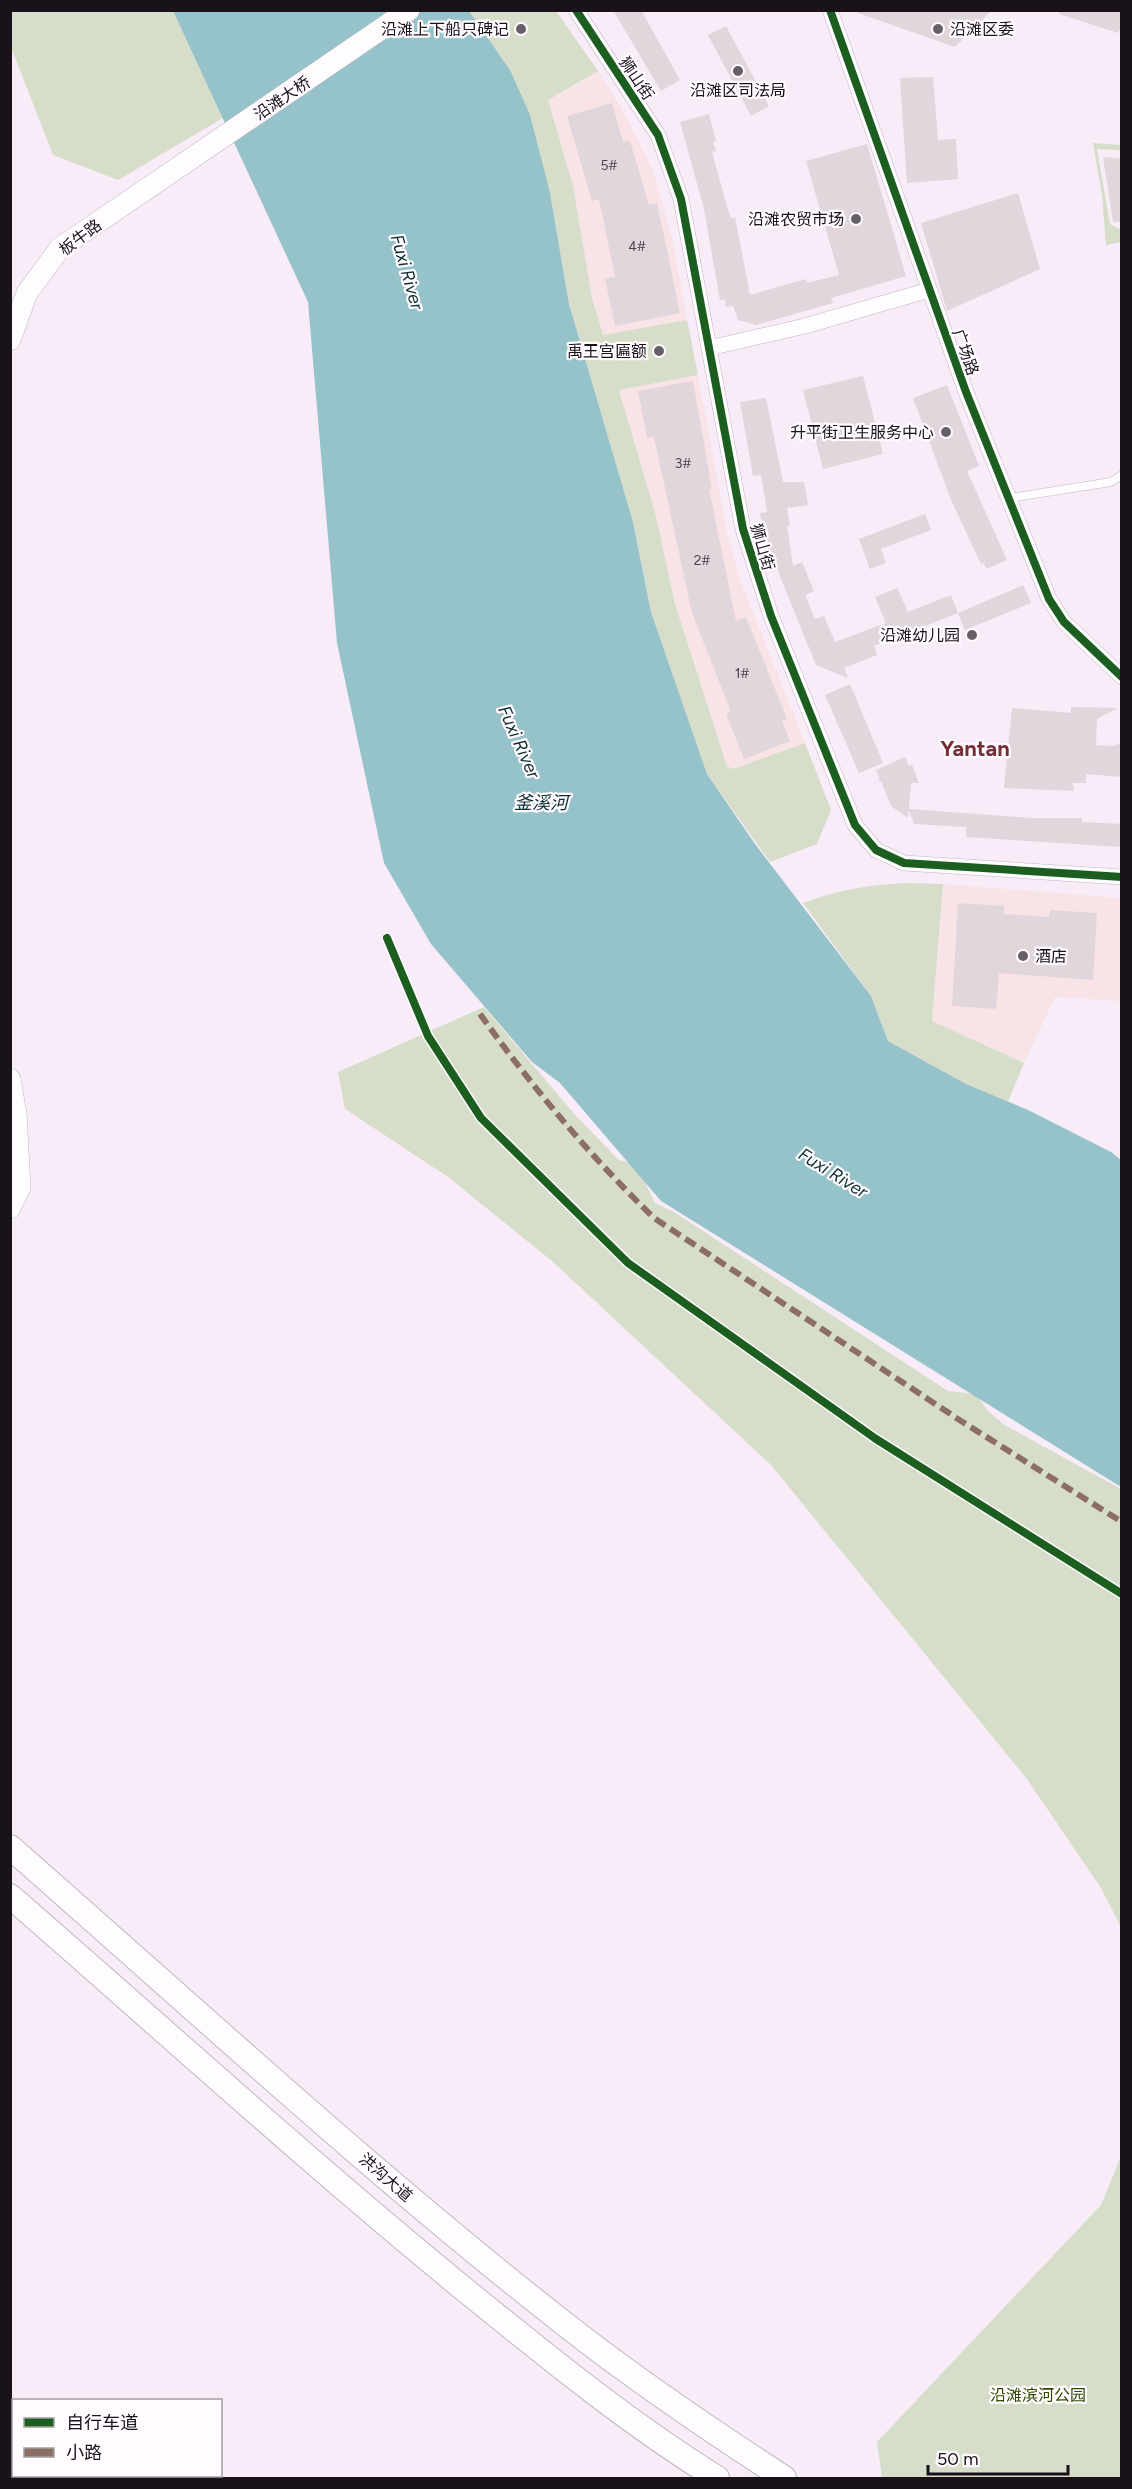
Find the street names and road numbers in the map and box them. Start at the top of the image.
street label: 狮山街 [615,53,658,103]
street label: 沿滩大桥 [250,73,314,124]
street label: 板牛路 [55,215,105,259]
street label: 广场路 [948,326,983,378]
street label: 狮山街 [747,521,778,573]
street label: 洪沟大道 [355,2149,416,2206]

